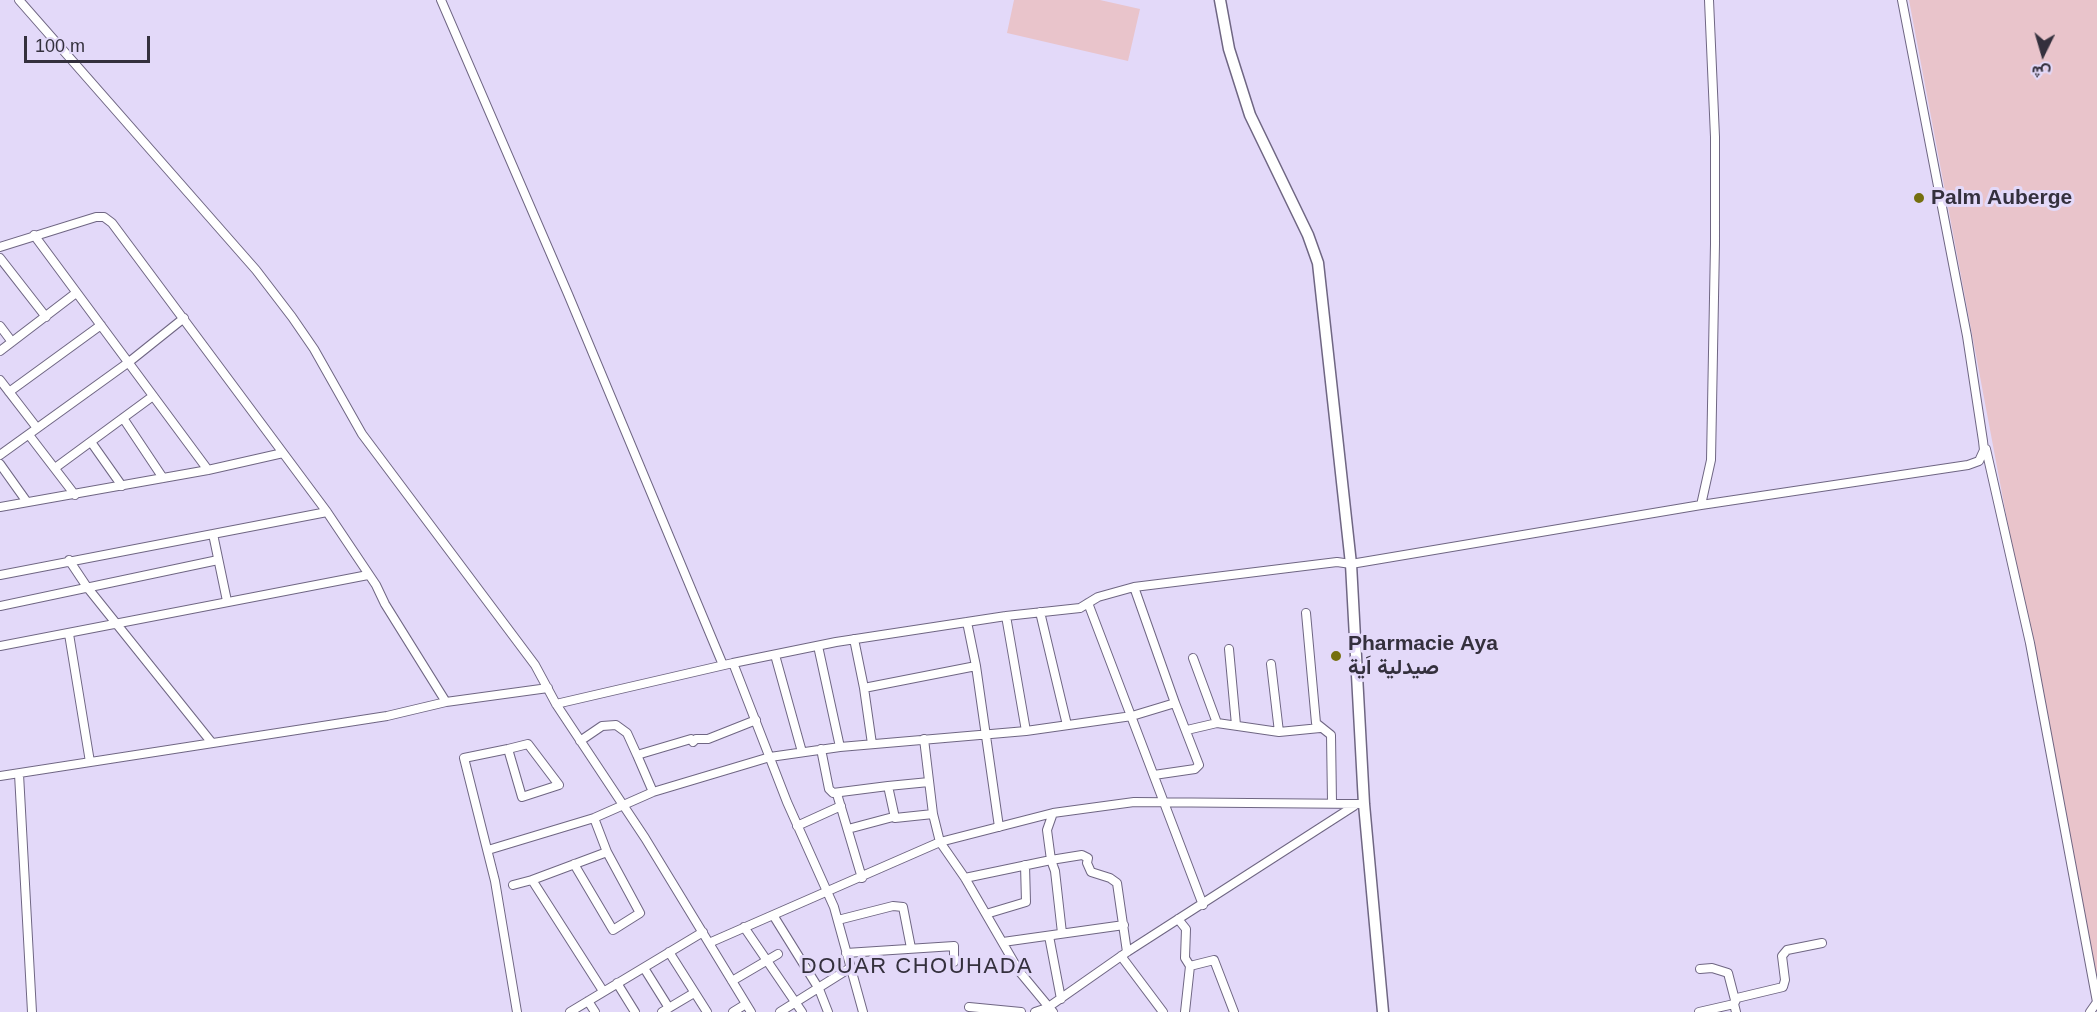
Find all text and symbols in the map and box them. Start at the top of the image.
scale bar [27,24,153,62]
north arrow [2013,24,2073,84]
text: 100 m [35,36,85,56]
text: ش [2031,63,2052,82]
place label: Palm Auberge [1931,185,2072,211]
marker: Palm Auberge [1912,191,1926,205]
place label: Pharmacie Aya صيدلية اَية [1348,631,1498,681]
marker: Pharmacie Aya صيدلية اَية [1329,649,1343,663]
district label: DOUAR CHOUHADA [801,954,1033,980]

